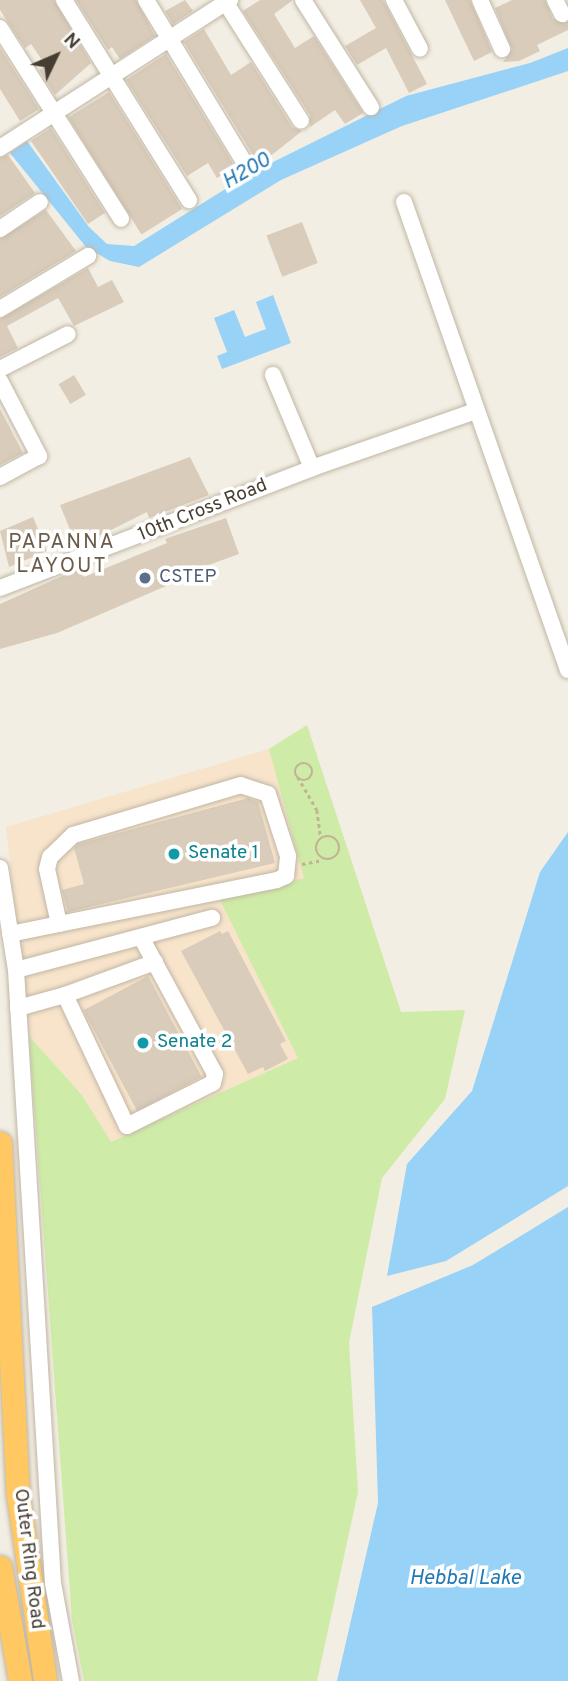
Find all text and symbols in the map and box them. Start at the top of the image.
north arrow [21,21,91,91]
text: N [58,28,84,55]
water label: H200 [219,148,275,196]
street label: 10th Cross Road [135,475,271,547]
district label: PAPANNA LAYOUT [9,530,115,580]
place label: CSTEP [159,567,216,589]
marker: CSTEP [137,570,153,586]
place label: Senate 1 [188,843,259,865]
marker: Senate 1 [166,846,182,862]
place label: Senate 2 [157,1032,232,1054]
marker: Senate 2 [135,1035,151,1051]
street label: Outer Ring Road [8,1487,48,1631]
water label: Hebbal Lake [409,1566,521,1592]

